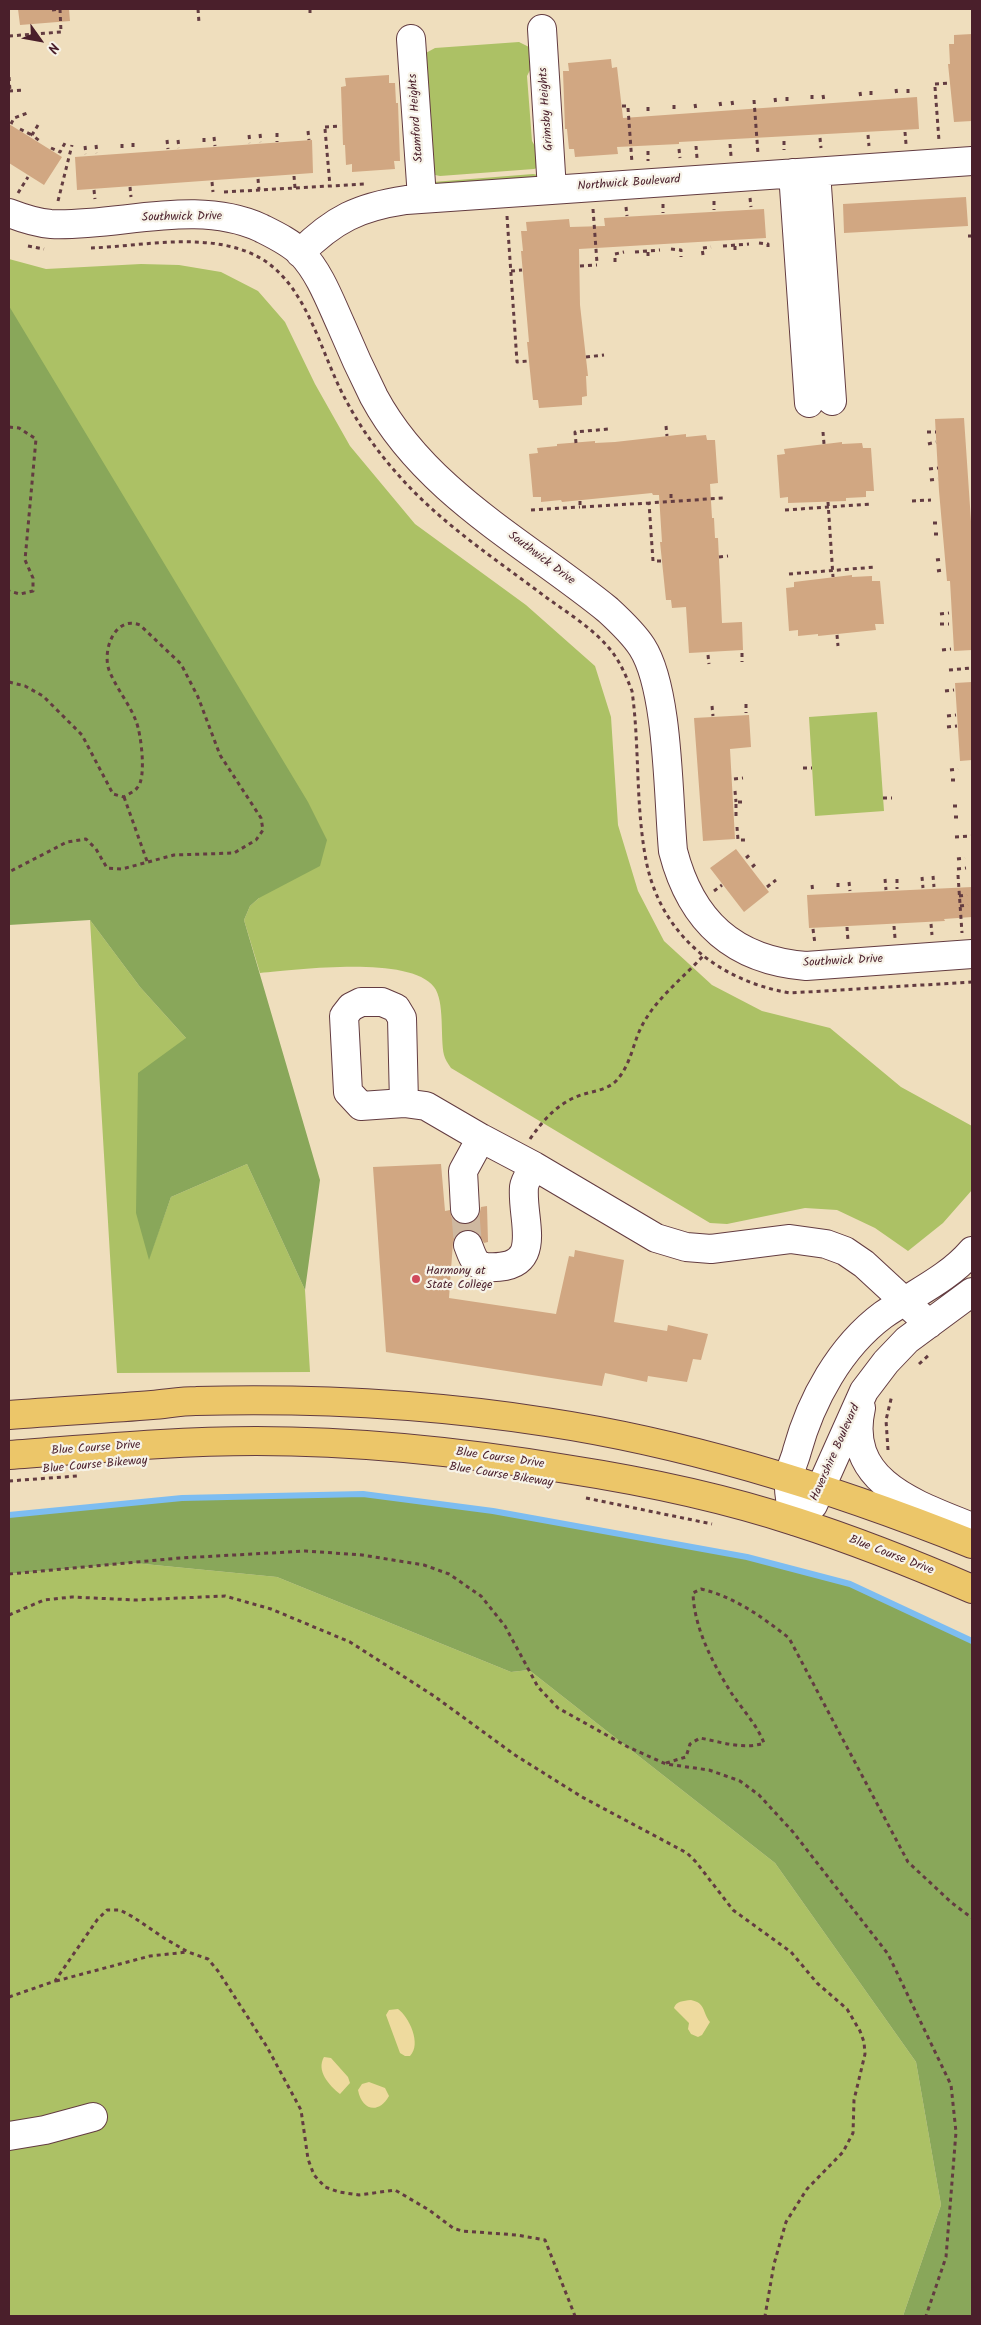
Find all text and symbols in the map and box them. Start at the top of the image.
north arrow [15,15,65,65]
text: N [41,38,64,58]
street label: Grimsby Heights [537,67,557,151]
street label: Stamford Heights [407,73,427,163]
street label: Northwick Boulevard [577,173,681,195]
street label: Southwick Drive [142,210,222,226]
street label: Southwick Drive [505,529,577,589]
street label: Southwick Drive [802,953,884,971]
place label: Harmony at State College [426,1265,493,1293]
marker: Harmony at State College [410,1273,422,1285]
street label: Havershire Boulevard [808,1402,864,1504]
street label: Blue Course Drive [51,1439,141,1459]
street label: Blue Course Drive [455,1446,545,1472]
street label: Blue Course Bikeway [42,1454,148,1478]
street label: Blue Course Bikeway [448,1461,554,1491]
street label: Blue Course Drive [847,1533,935,1579]

